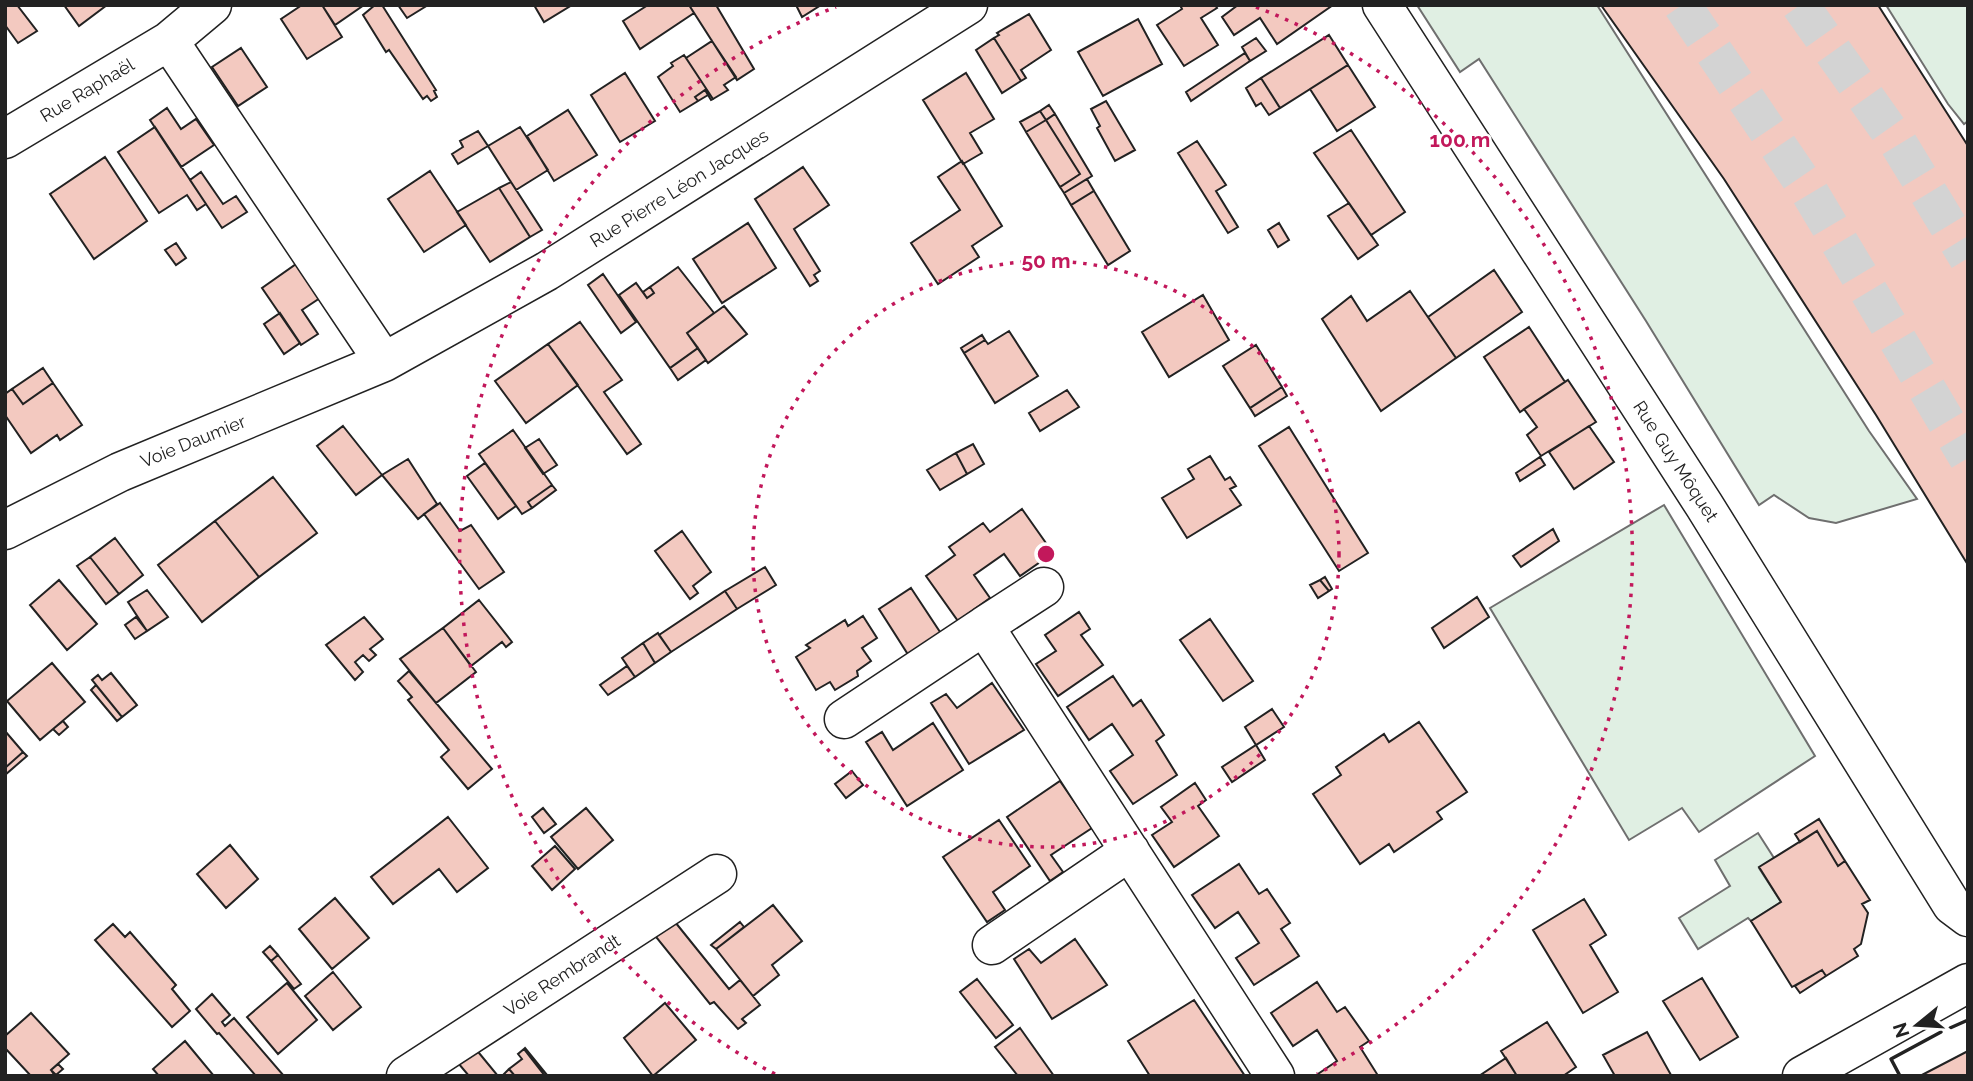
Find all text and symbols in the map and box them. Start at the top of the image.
street label: Rue Raphaël [36,54,138,126]
street label: Rue Pierre Léon Jacques [586,124,772,251]
text: 100 m [1430,127,1490,152]
text: 50 m [1021,248,1071,273]
street label: Rue Guy Môquet [1629,397,1723,525]
street label: Voie Daumier [137,410,249,472]
centre of rings [1034,542,1058,566]
street label: Voie Rembrandt [500,930,624,1020]
north arrow [1882,990,1952,1060]
text: N [1888,1020,1914,1041]

